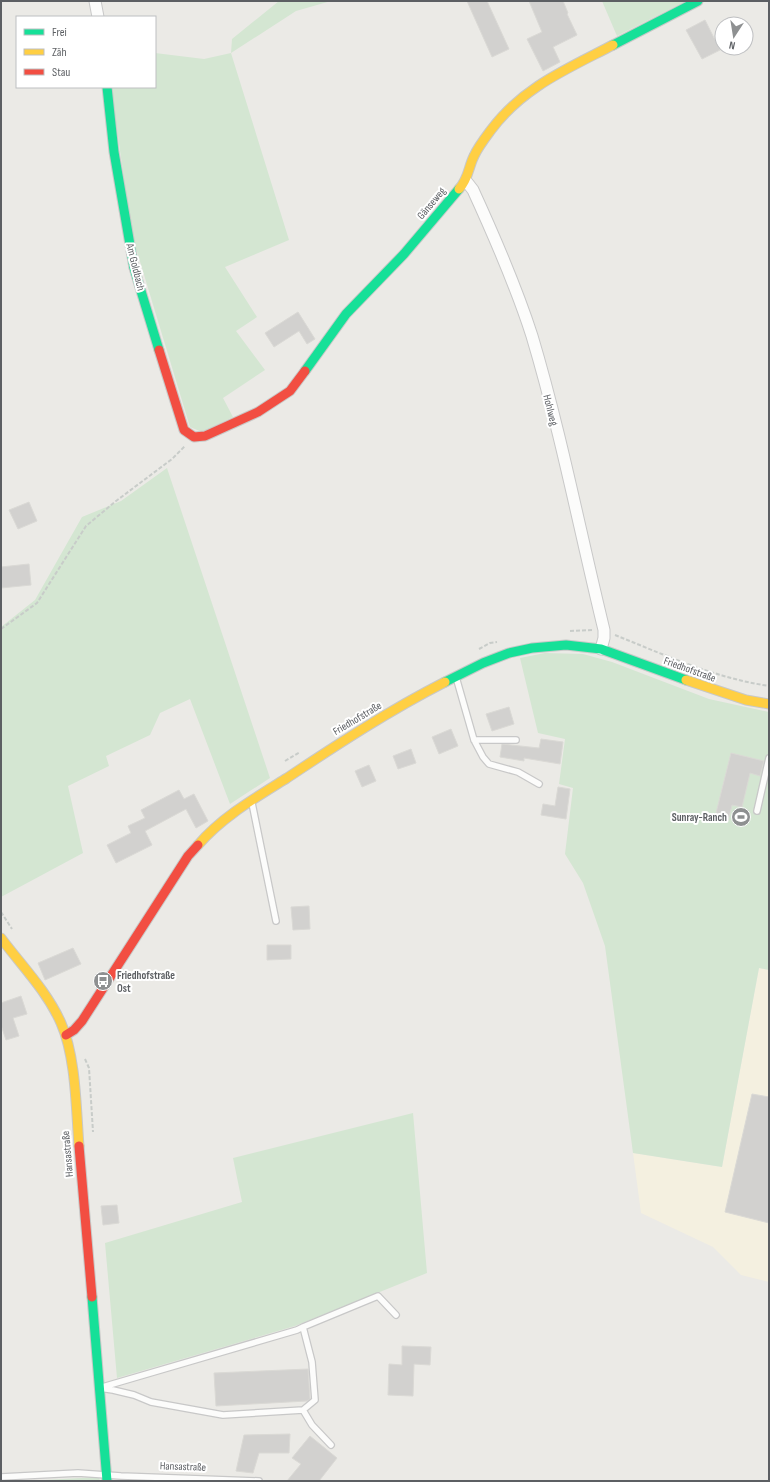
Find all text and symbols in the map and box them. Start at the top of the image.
legend [16,16,156,88]
north arrow [714,16,754,56]
text: Frei [52,25,67,40]
text: N [728,38,736,52]
text: Zäh [52,45,67,60]
text: Stau [52,65,70,80]
street label: Gänseweg [414,184,449,222]
street label: Am Goldbach [123,241,148,292]
street label: Hohlweg [540,393,561,428]
street label: Friedhofstraße [662,654,718,685]
street label: Friedhofstraße [331,699,384,738]
sports icon: Sunray-Ranch [730,806,752,828]
place label: Sunray-Ranch [672,811,727,824]
place label: Friedhofstraße Ost [117,969,175,995]
bus stop icon: Friedhofstraße Ost [92,970,114,992]
street label: Hansastraße [59,1130,76,1178]
street label: Hansastraße [160,1459,206,1474]

